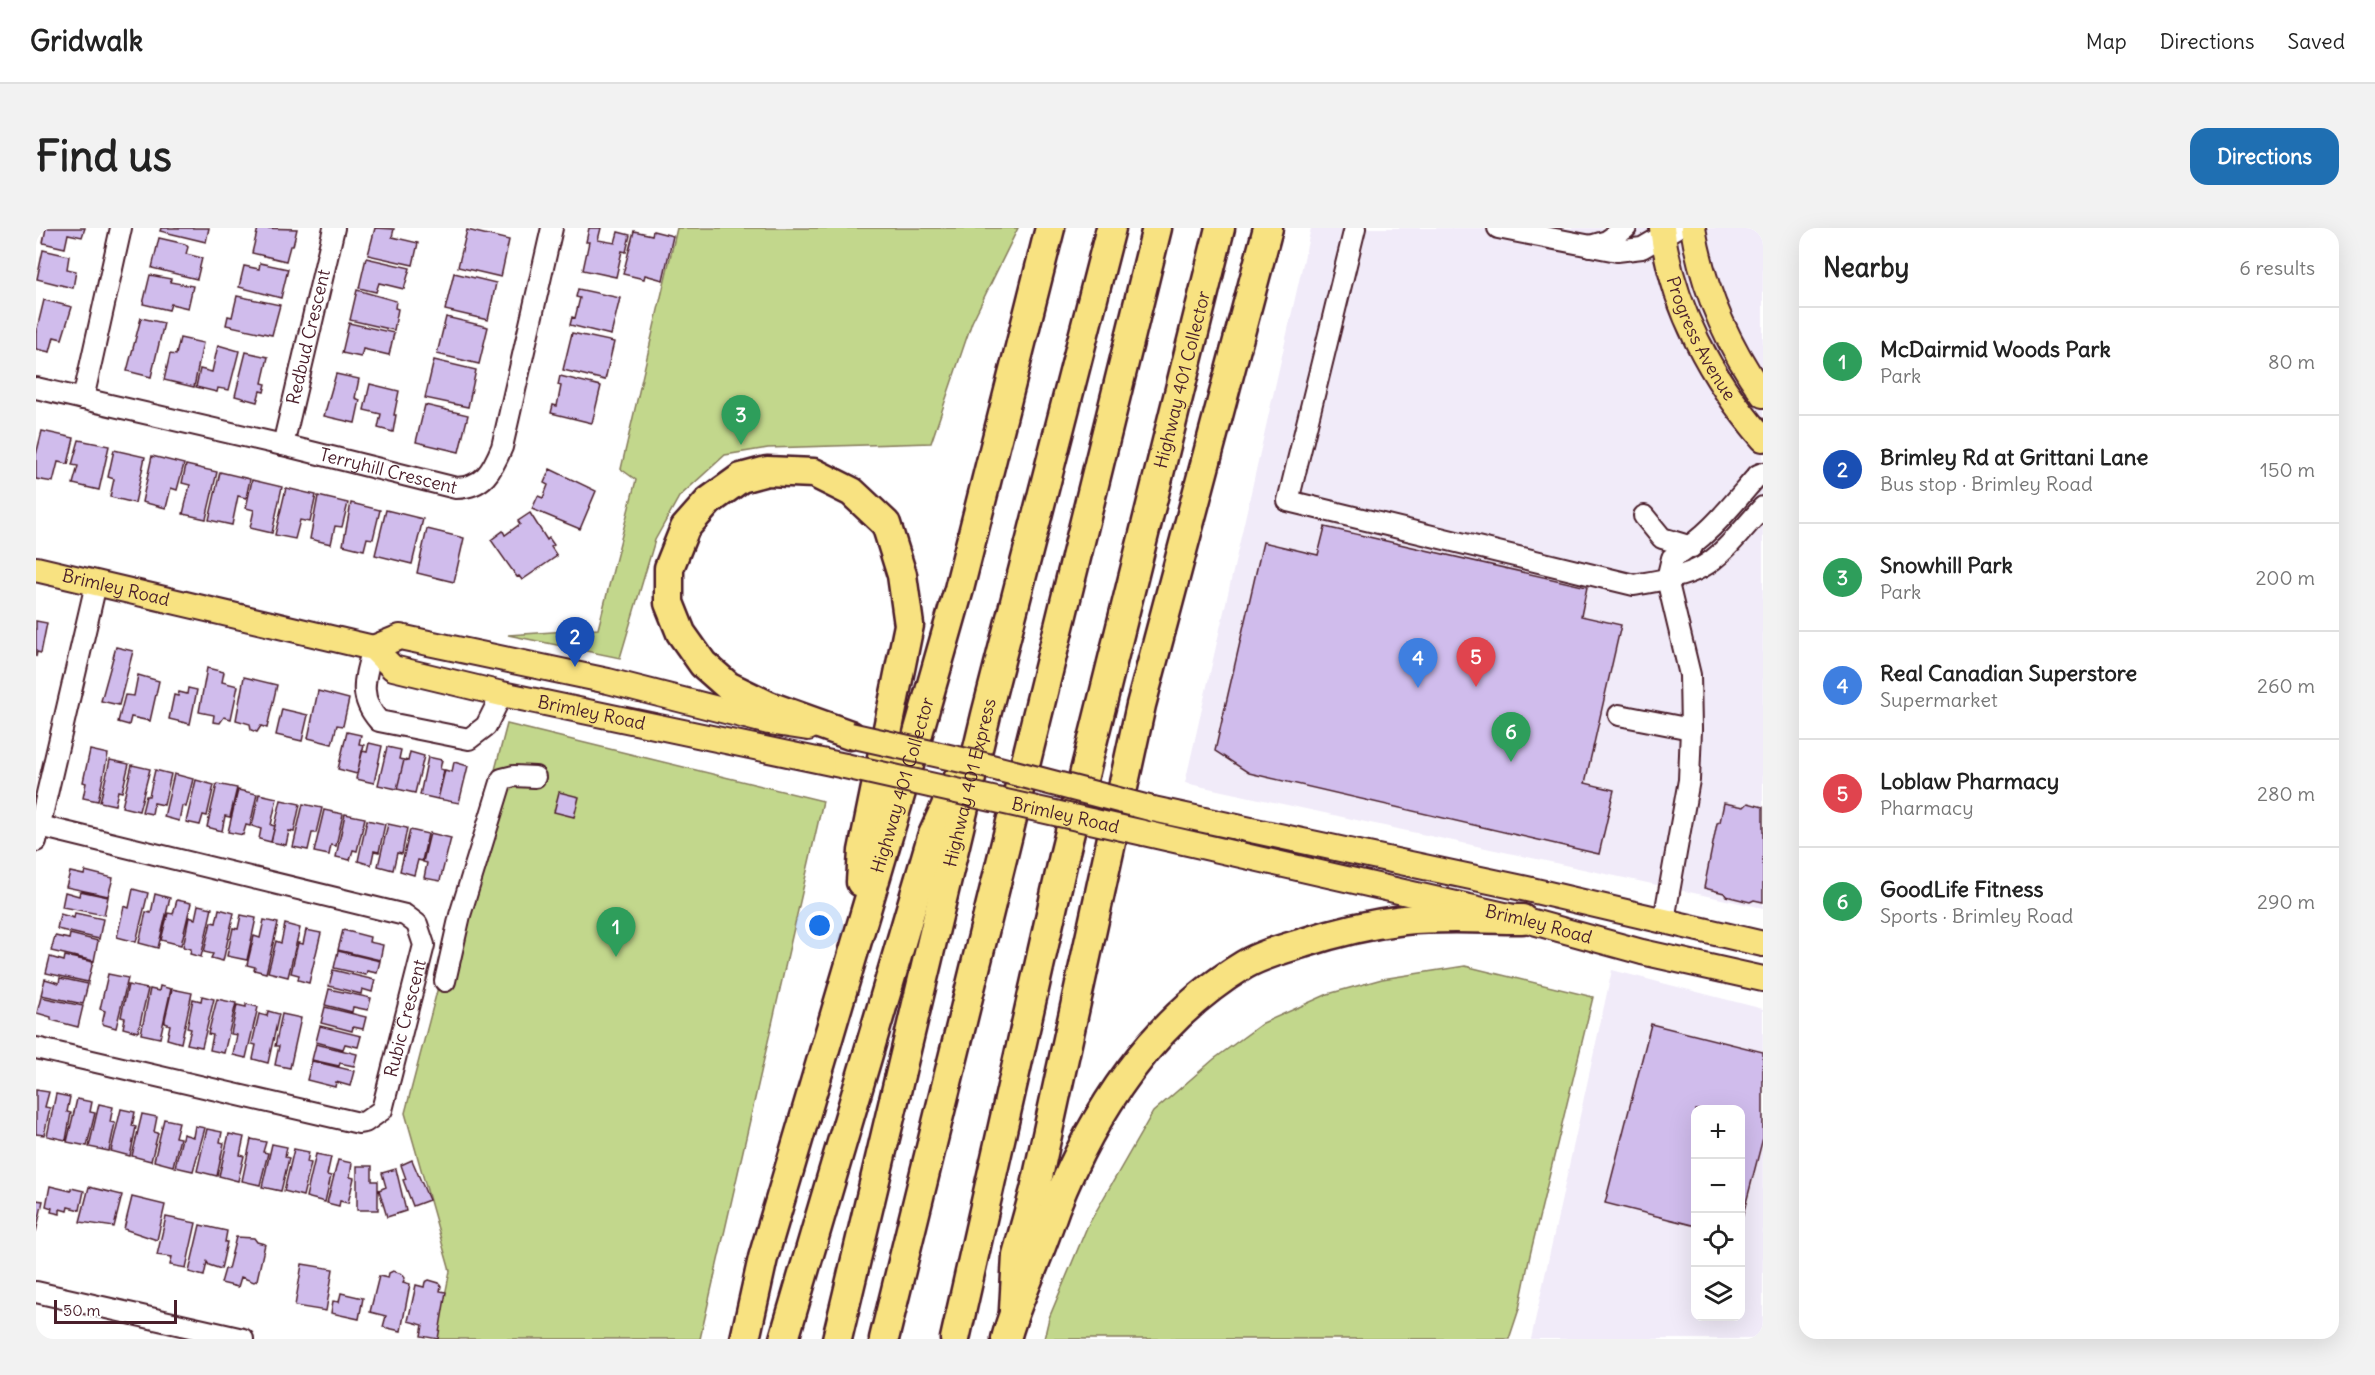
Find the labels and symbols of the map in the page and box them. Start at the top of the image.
street label: Redbud Crescent [281,267,335,407]
street label: Progress Avenue [1662,274,1741,405]
street label: Highway 401 Collector [1149,288,1215,471]
pin: 3 [722,396,760,445]
street label: Terryhill Crescent [317,443,460,499]
street label: Brimley Road [60,564,172,611]
pin: 2 [556,618,594,667]
pin: 4 [1398,638,1438,688]
pin: 5 [1456,638,1496,687]
street label: Brimley Road [536,690,648,735]
street label: Highway 401 Collector [866,694,939,876]
street label: Highway 401 Express [938,696,1001,869]
pin: 6 [1492,712,1530,762]
street label: Brimley Road [1010,792,1122,838]
street label: Brimley Road [1483,899,1595,949]
pin: 1 [596,908,636,957]
your location [805,911,834,940]
street label: Rubic Crescent [379,957,431,1080]
scale bar [54,1297,177,1324]

